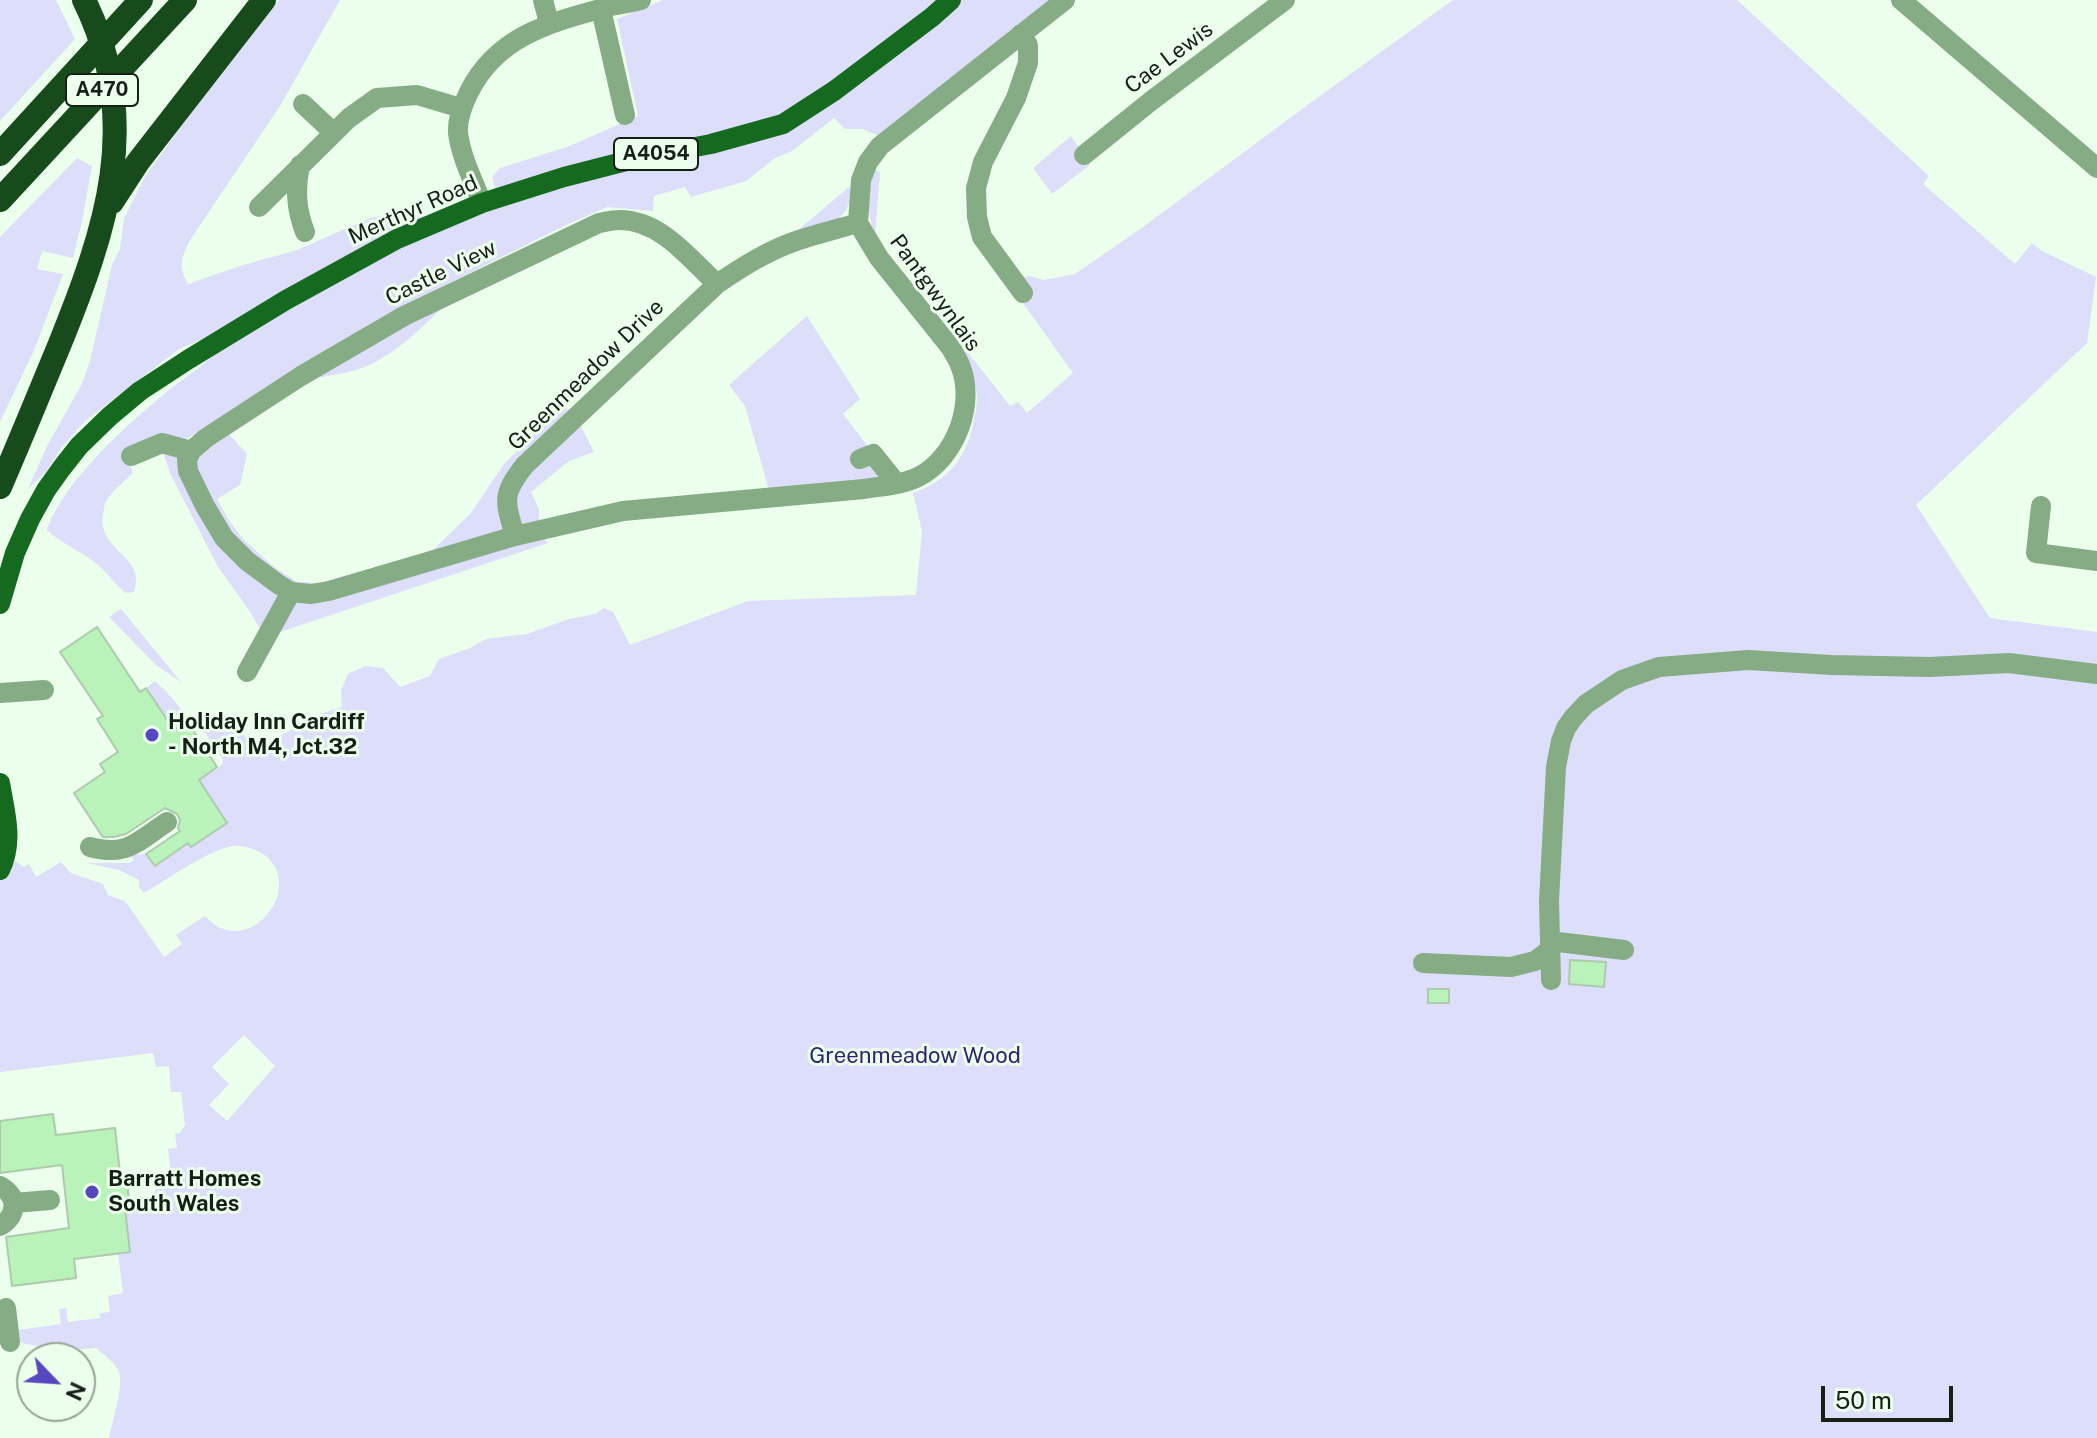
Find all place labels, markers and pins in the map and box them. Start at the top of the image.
place label: Holiday Inn Cardiff - North M4, Jct.32 [168,709,364,760]
marker: Holiday Inn Cardiff - North M4, Jct.32 [143,726,161,744]
place label: Barratt Homes South Wales [108,1166,261,1218]
marker: Barratt Homes South Wales [83,1183,101,1201]

